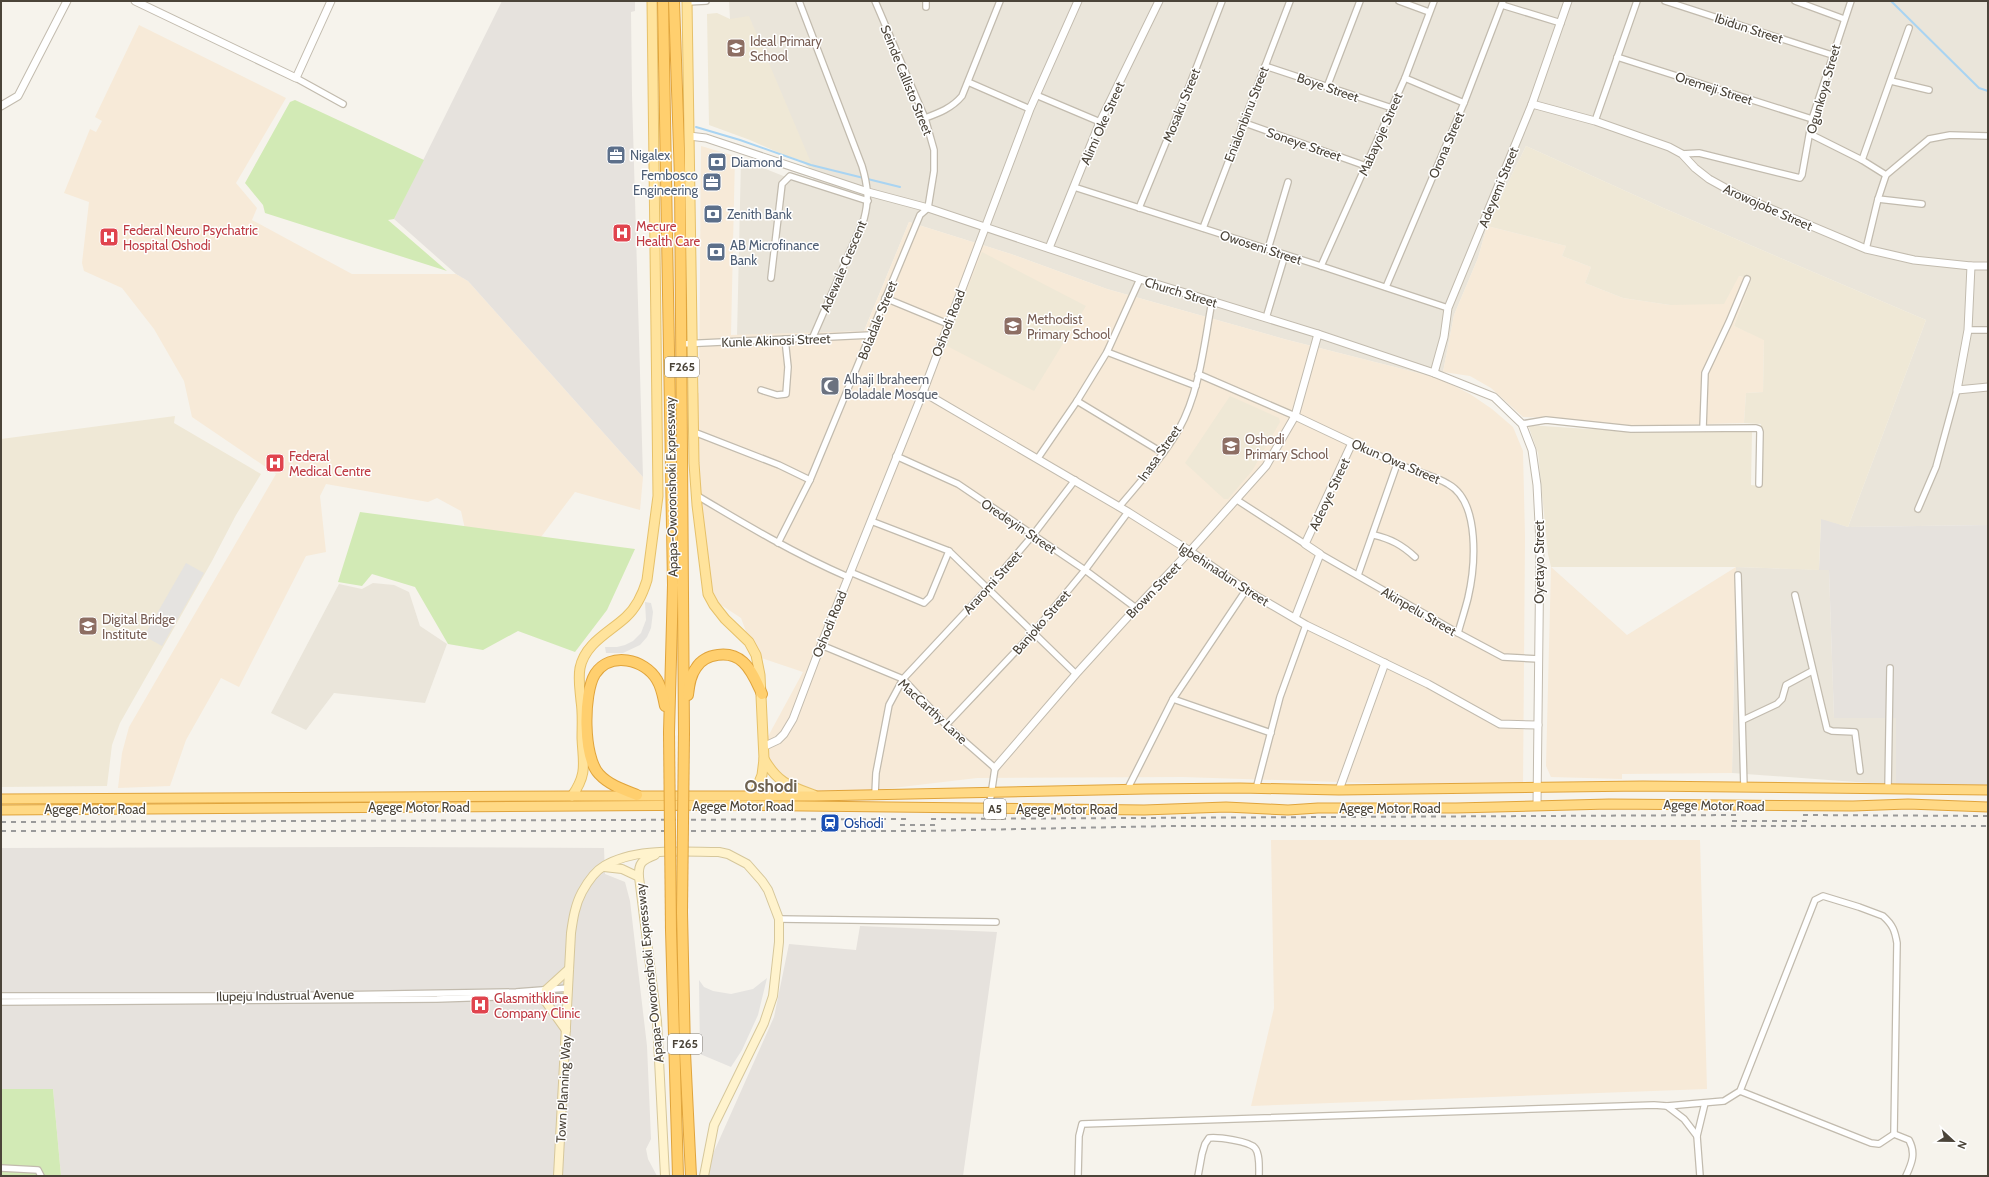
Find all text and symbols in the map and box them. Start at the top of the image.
street label: Ibidun Street [1713,9,1786,47]
street label: Seinde Callisto Street [878,23,937,138]
place label: Ideal Primary School [750,33,822,64]
school or university icon: Ideal Primary School [725,37,747,59]
street label: Ogunkoya Street [1803,42,1844,135]
street label: Enialonbinu Street [1220,63,1272,164]
street label: Mosaku Street [1159,65,1203,144]
street label: Oremeji Street [1673,68,1755,109]
street label: Boye Street [1295,69,1362,105]
street label: Alimi Oke Street [1077,78,1128,167]
street label: Mabayoje Street [1355,89,1407,178]
street label: Orona Street [1425,109,1467,181]
street label: Soneye Street [1265,124,1344,164]
office icon: Nigalex [605,144,627,166]
street label: Adeyemi Street [1475,144,1522,230]
place label: Nigalex [630,147,671,163]
bank icon: Diamond [706,151,728,173]
place label: Diamond [731,154,782,170]
place label: Fembosco Engineering [633,167,699,198]
office icon: Fembosco Engineering [701,171,723,193]
street label: Arowojobe Street [1721,180,1816,235]
bank icon: Zenith Bank [702,203,724,225]
place label: Zenith Bank [727,206,792,222]
street label: Adewale Crescent [817,217,870,314]
place label: Mecure Health Care [636,218,700,249]
place label: Federal Neuro Psychatric Hospital Oshodi [123,222,258,253]
hospital icon: Mecure Health Care [611,222,633,244]
hospital icon: Federal Neuro Psychatric Hospital Oshodi [98,226,120,248]
street label: Owoseni Street [1218,226,1304,268]
place label: AB Microfinance Bank [730,237,819,268]
bank icon: AB Microfinance Bank [705,241,727,263]
street label: Church Street [1143,273,1220,311]
street label: Boladale Street [854,278,900,362]
street label: Oshodi Road [928,287,968,359]
place label: Methodist Primary School [1027,311,1110,342]
school or university icon: Methodist Primary School [1002,315,1024,337]
street label: Kunle Akinosi Street [721,330,831,350]
road number: F265 [665,357,699,377]
place label: Alhaji Ibraheem Boladale Mosque [844,371,938,402]
mosque icon: Alhaji Ibraheem Boladale Mosque [819,375,841,397]
street label: Apapa-Oworonshoki Expressway [661,396,681,577]
street label: Inasa Street [1134,421,1184,484]
place label: Oshodi Primary School [1245,431,1328,462]
school or university icon: Oshodi Primary School [1220,435,1242,457]
street label: Okun Owa Street [1349,435,1443,487]
place label: Federal Medical Centre [289,448,371,479]
hospital icon: Federal Medical Centre [264,452,286,474]
street label: Adeoye Street [1305,455,1353,533]
street label: Oredeyin Street [978,495,1060,557]
street label: Oyetayo Street [1531,520,1547,604]
street label: Igbehinadun Street [1176,539,1273,609]
street label: Araromi Street [959,547,1025,617]
street label: Brown Street [1122,558,1184,621]
street label: Akinpelu Street [1379,583,1460,639]
street label: Banjoko Street [1009,586,1075,658]
street label: Oshodi Road [808,588,850,660]
place label: Digital Bridge Institute [102,611,175,642]
school or university icon: Digital Bridge Institute [77,615,99,637]
street label: MacCarthy Lane [895,675,971,747]
district label: Oshodi [745,776,797,796]
street label: Agege Motor Road [1663,796,1765,814]
street label: Agege Motor Road [692,798,794,814]
street label: Agege Motor Road [368,799,470,815]
road number: A5 [984,799,1006,819]
street label: Agege Motor Road [1339,800,1441,816]
street label: Agege Motor Road [44,801,146,817]
street label: Agege Motor Road [1016,801,1118,817]
station icon: Oshodi [819,812,841,834]
place label: Oshodi [844,815,883,831]
street label: Apapa-Oworonshoki Expressway [632,882,666,1064]
street label: Ilupeju Industrual Avenue [216,986,355,1005]
place label: Glasmithkline Company Clinic [494,990,580,1021]
hospital icon: Glasmithkline Company Clinic [469,994,491,1016]
street label: Town Planning Way [552,1034,574,1143]
road number: F265 [668,1034,702,1054]
north arrow [1933,1121,1973,1161]
text: N [1954,1139,1970,1151]

